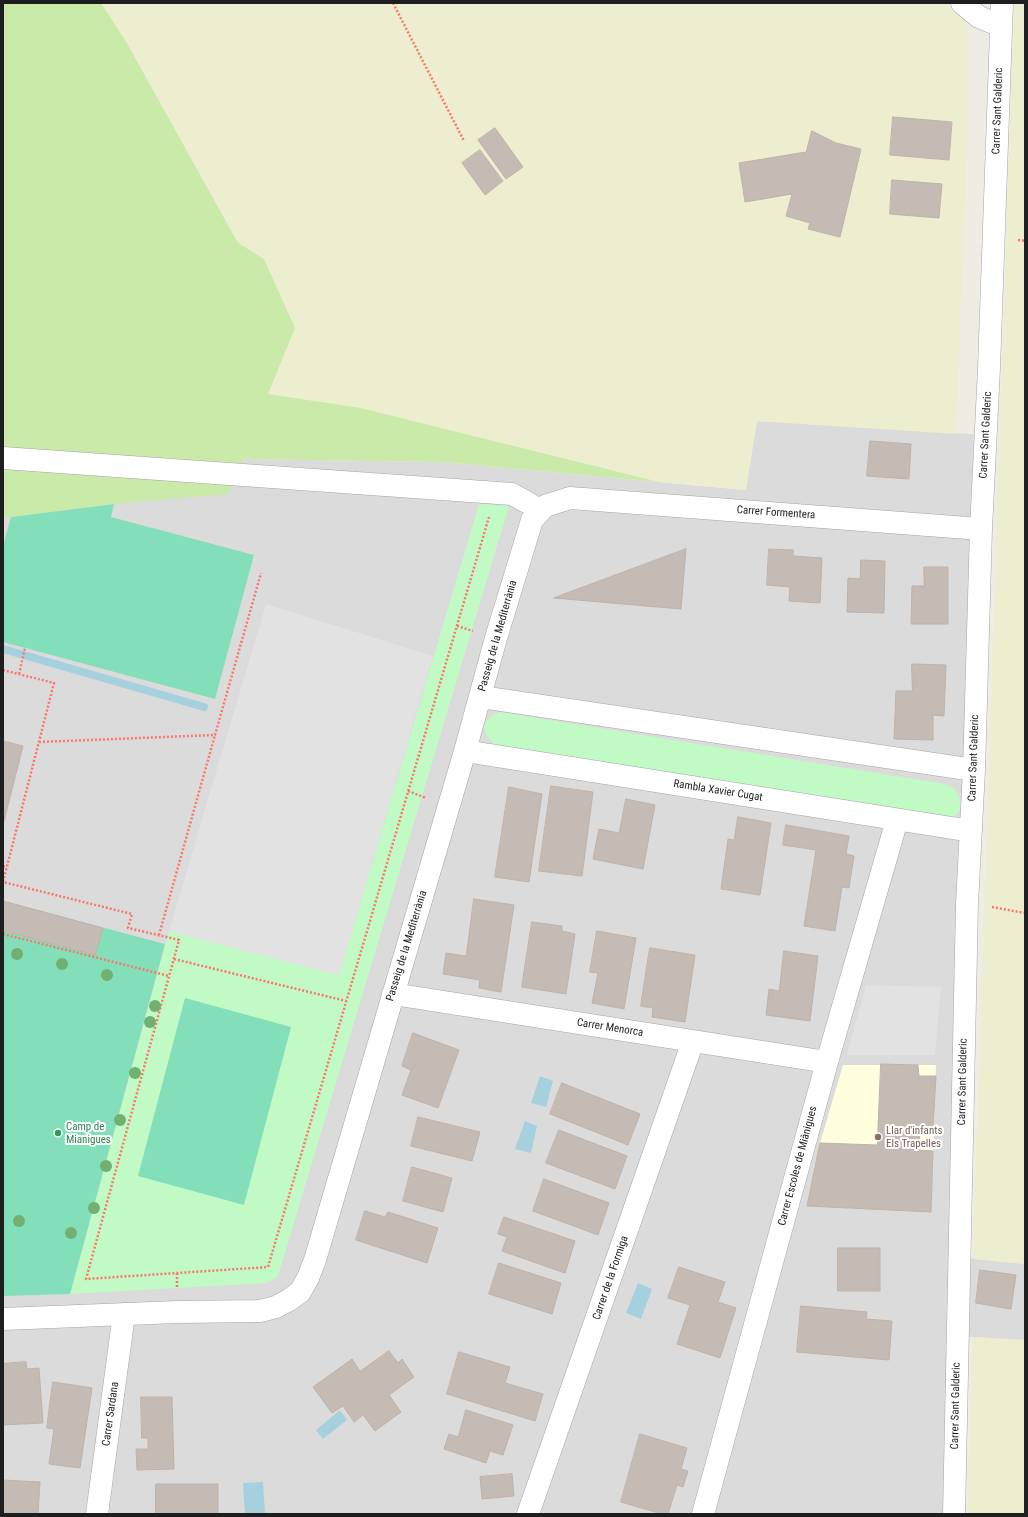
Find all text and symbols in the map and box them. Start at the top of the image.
street label: Carrer Sant Galderic [990,67,1006,155]
street label: Carrer Sant Galderic [977,391,995,479]
street label: Carrer Formentera [736,504,816,522]
street label: Passeig de la Mediterrània [476,579,520,693]
street label: Carrer Sant Galderic [966,714,982,802]
street label: Rambla Xavier Cugat [672,777,764,805]
street label: Passeig de la Mediterrània [384,889,430,1003]
street label: Carrer Menorca [576,1016,644,1040]
street label: Carrer Sant Galderic [956,1038,970,1126]
street label: Carrer Escoles de Miànigues [776,1105,820,1227]
place label: Camp de Mianigues [66,1120,111,1146]
place label: Llar d'infants Els Trapelles [886,1124,942,1150]
marker: Camp de Mianigues [53,1128,63,1138]
marker: Llar d'infants Els Trapelles [873,1132,883,1142]
street label: Carrer de la Formiga [590,1234,632,1322]
street label: Carrer Sant Galderic [949,1362,963,1450]
street label: Carrer Sardana [100,1381,122,1447]

